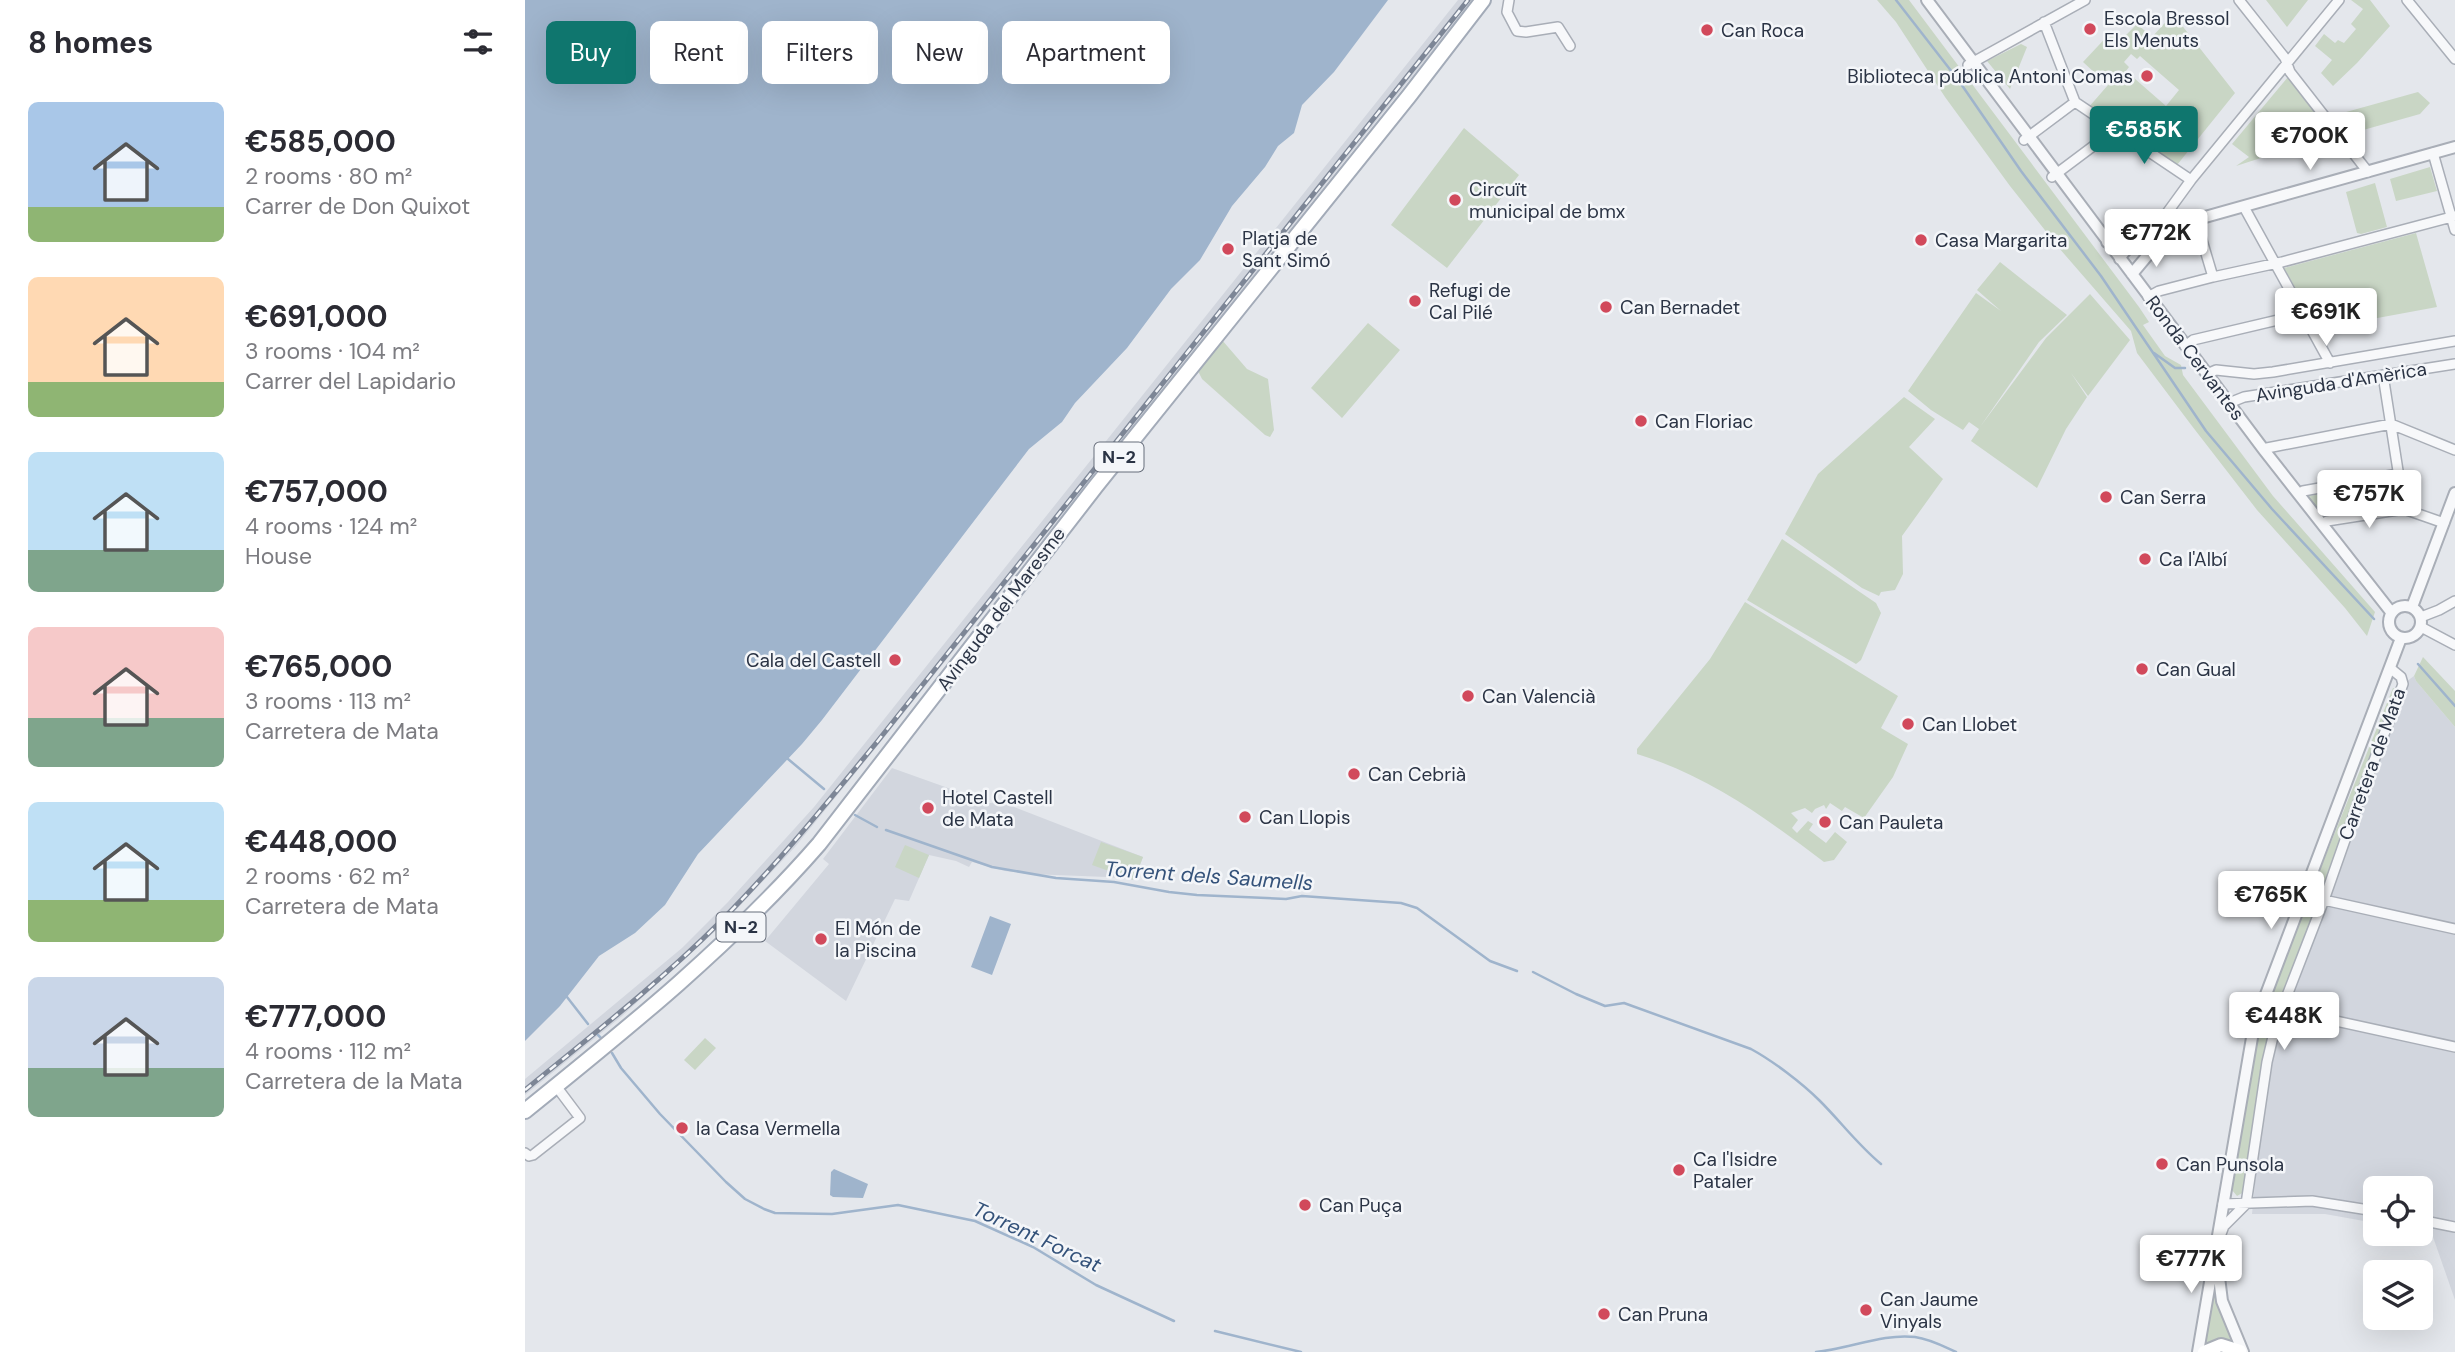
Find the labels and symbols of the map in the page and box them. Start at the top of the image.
place label: Escola Bressol Els Menuts [2104,6,2230,53]
place label: Can Roca [1721,18,1804,43]
marker: Escola Bressol Els Menuts [2082,21,2098,37]
marker: Can Roca [1699,22,1715,38]
place label: Biblioteca pública Antoni Comas [1847,64,2133,89]
marker: Biblioteca pública Antoni Comas [2139,68,2155,84]
pin: €585K [2095,106,2193,166]
pin: €700K [2261,113,2359,172]
place label: Circuït municipal de bmx [1469,177,1626,224]
marker: Circuït municipal de bmx [1447,192,1463,208]
pin: €772K [2107,210,2205,269]
place label: Platja de Sant Simó [1242,226,1331,273]
place label: Casa Margarita [1935,228,2067,253]
marker: Casa Margarita [1913,232,1929,248]
marker: Platja de Sant Simó [1220,241,1236,257]
place label: Refugi de Cal Pilé [1429,278,1511,325]
pin: €691K [2277,288,2375,348]
street label: Ronda Cervantes [2140,291,2250,425]
marker: Refugi de Cal Pilé [1407,293,1423,309]
place label: Can Bernadet [1620,295,1740,320]
marker: Can Bernadet [1598,299,1614,315]
street label: Avinguda d'Amèrica [2254,356,2428,408]
place label: Can Floriac [1655,409,1753,434]
marker: Can Floriac [1633,413,1649,429]
road number: N-2 [1095,443,1143,472]
pin: €757K [2320,470,2418,530]
place label: Can Serra [2120,485,2206,510]
marker: Can Serra [2098,489,2114,505]
street label: Avinguda del Maresme [931,522,1071,696]
place label: Ca l'Albí [2159,547,2228,572]
marker: Ca l'Albí [2137,551,2153,567]
place label: Cala del Castell [746,648,881,673]
marker: Cala del Castell [887,652,903,668]
place label: Can Gual [2156,657,2236,682]
marker: Can Gual [2134,661,2150,677]
place label: Can Valencià [1482,684,1596,709]
street label: Carretera de Mata [2333,684,2411,844]
marker: Can Valencià [1460,688,1476,704]
place label: Can Llobet [1922,712,2017,737]
marker: Can Llobet [1900,716,1916,732]
place label: Can Cebrià [1368,762,1466,787]
marker: Can Cebrià [1346,766,1362,782]
place label: Hotel Castell de Mata [942,785,1053,832]
marker: Hotel Castell de Mata [920,800,936,816]
place label: Can Llopis [1259,805,1350,830]
marker: Can Llopis [1237,809,1253,825]
place label: Can Pauleta [1839,810,1943,835]
marker: Can Pauleta [1817,814,1833,830]
water label: Torrent dels Saumells [1104,855,1314,897]
pin: €765K [2222,872,2320,931]
road number: N-2 [717,912,766,942]
place label: El Món de la Piscina [835,916,921,963]
marker: El Món de la Piscina [813,931,829,947]
pin: €448K [2235,992,2333,1052]
place label: la Casa Vermella [696,1116,840,1141]
marker: la Casa Vermella [674,1120,690,1136]
place label: Ca l'Isidre Pataler [1693,1147,1777,1194]
place label: Can Punsola [2176,1152,2284,1177]
marker: Can Punsola [2154,1156,2170,1172]
marker: Ca l'Isidre Pataler [1671,1162,1687,1178]
place label: Can Puça [1319,1193,1402,1218]
water label: Torrent Forcat [968,1195,1106,1279]
marker: Can Puça [1297,1197,1313,1213]
pin: €777K [2142,1236,2240,1295]
place label: Can Jaume Vinyals [1880,1287,1978,1334]
place label: Can Pruna [1618,1302,1708,1327]
marker: Can Jaume Vinyals [1858,1302,1874,1318]
marker: Can Pruna [1596,1306,1612,1322]

